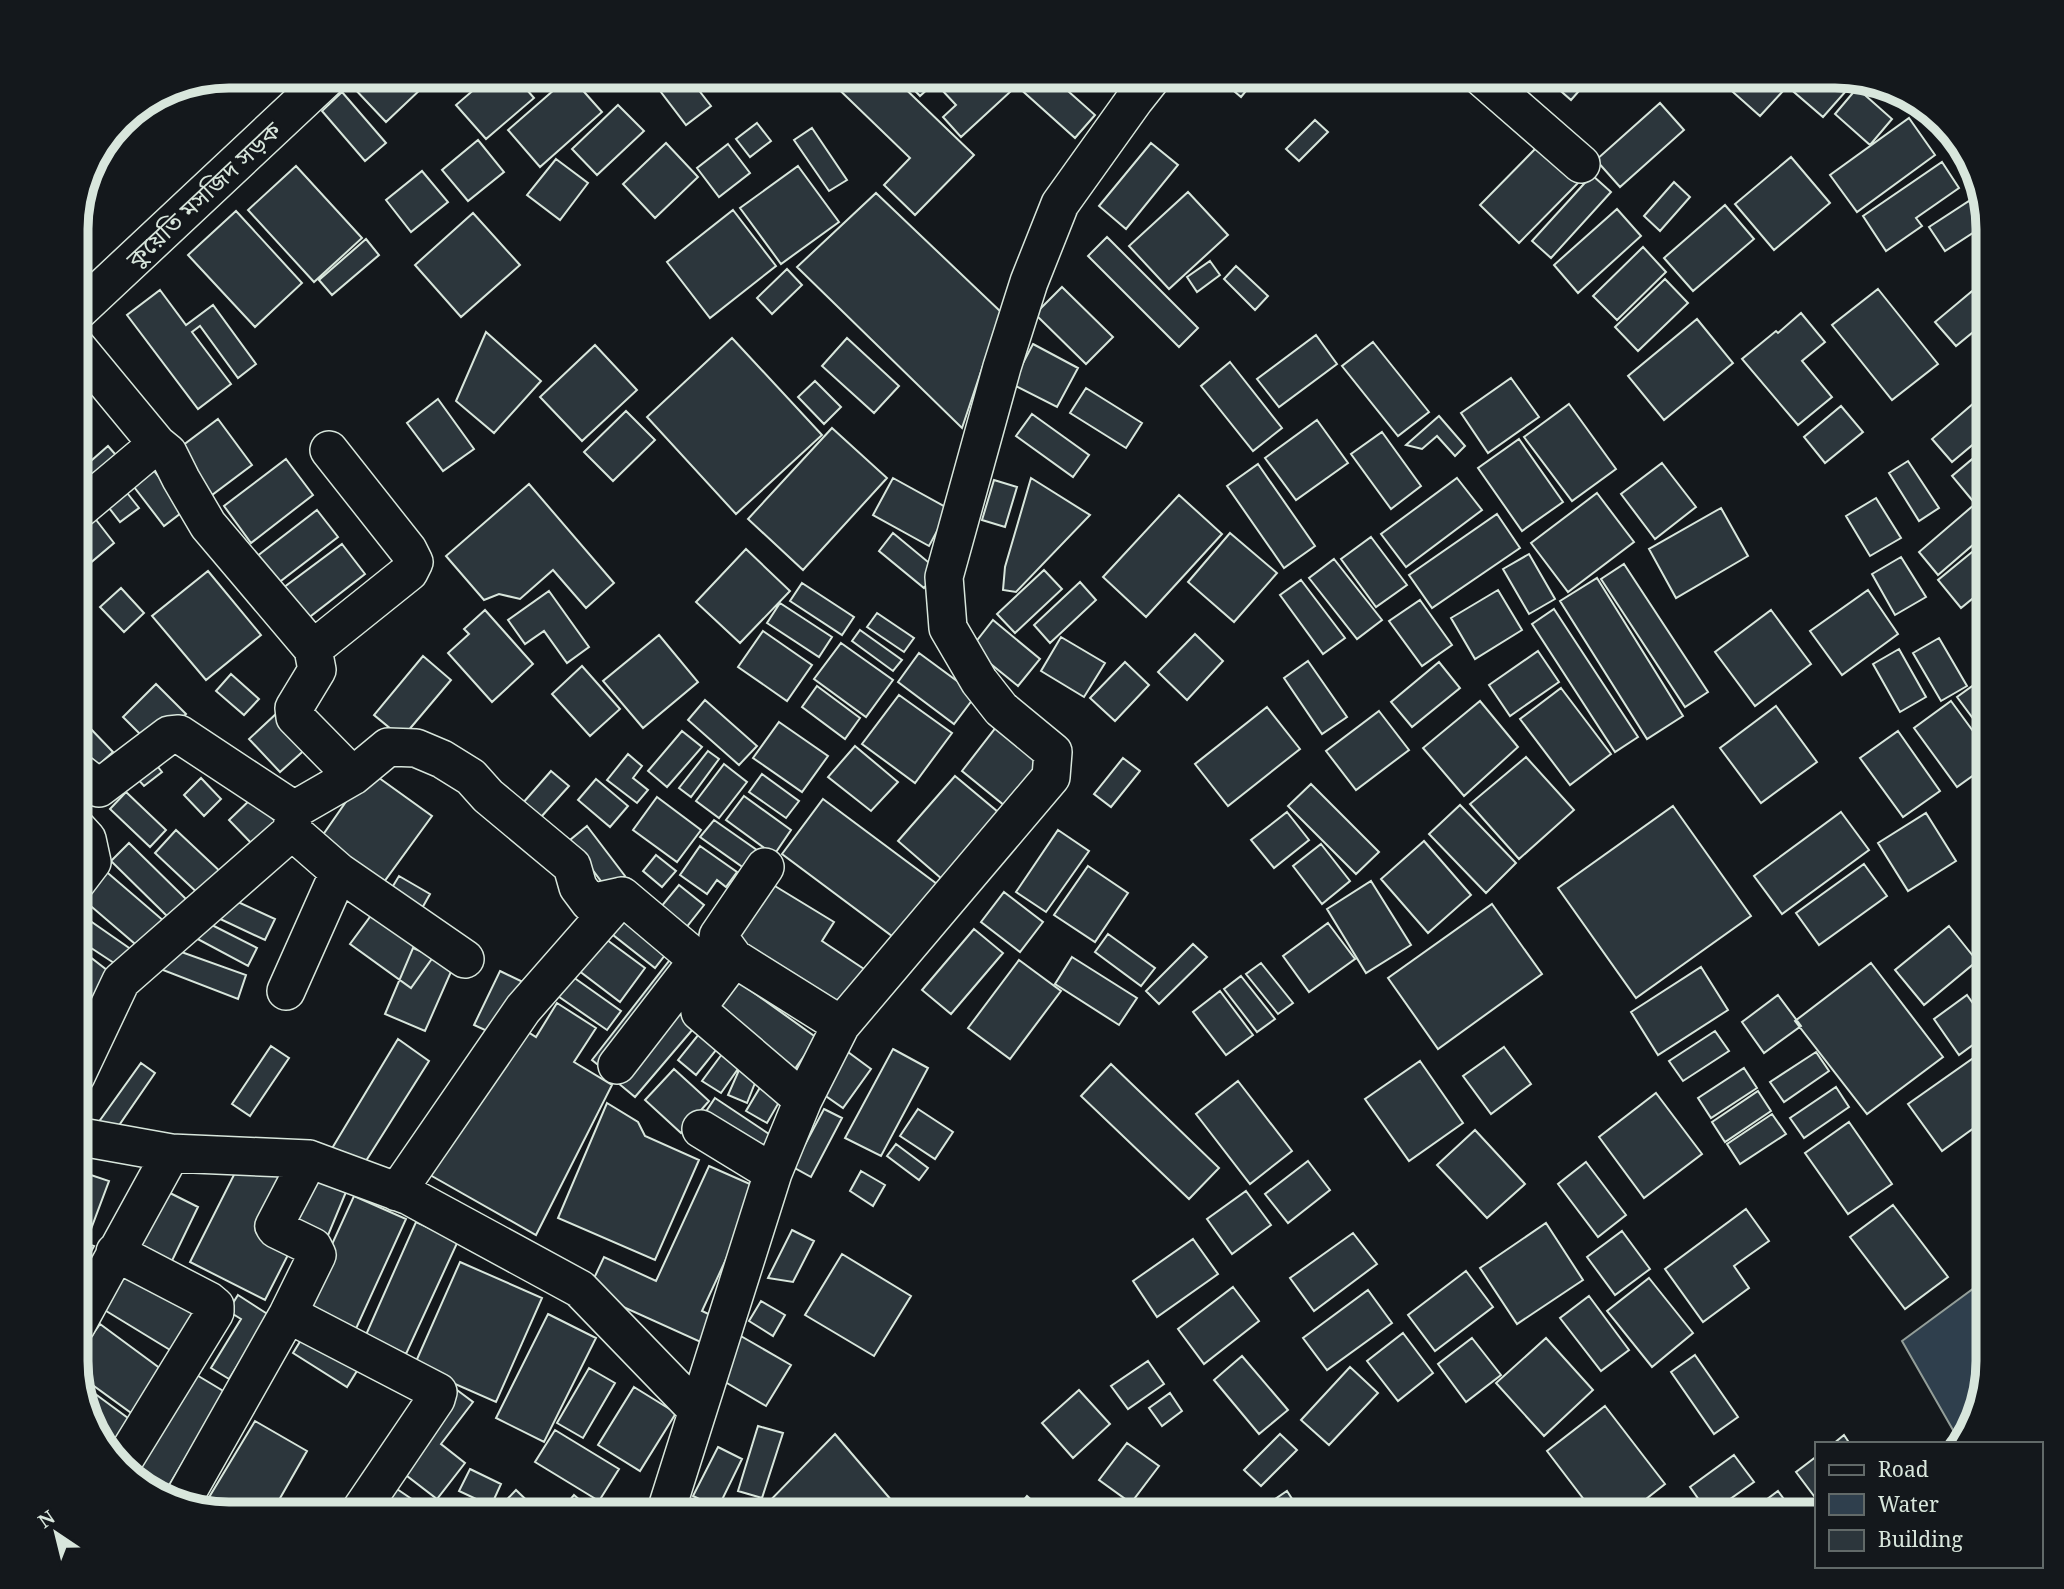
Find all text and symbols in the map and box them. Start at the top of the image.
street label: কুয়েতি মসজিদ সড়ক [118,113,288,275]
legend [1815,1442,2043,1568]
text: Road [1878,1455,1929,1483]
text: Water [1878,1490,1939,1518]
north arrow [21,1498,91,1568]
text: N [33,1504,60,1534]
text: Building [1878,1525,1963,1553]

